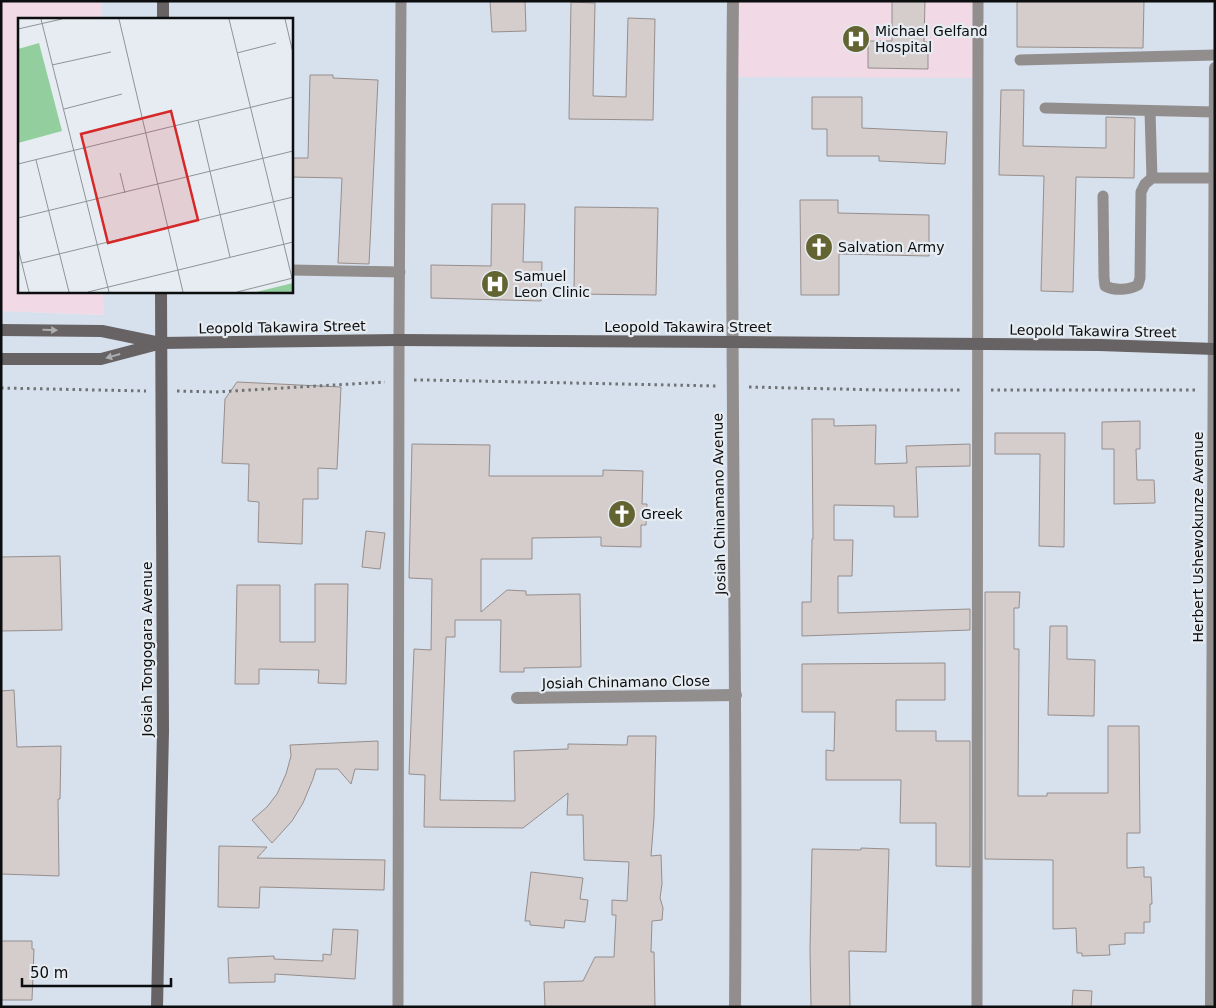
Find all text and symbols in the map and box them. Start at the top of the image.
inset map [18,18,292,292]
place label: Michael Gelfand Hospital [875,23,988,55]
hospital icon: Michael Gelfand Hospital [841,24,871,54]
church icon: Salvation Army [804,232,834,262]
place label: Salvation Army [838,239,945,255]
place label: Samuel Leon Clinic [514,268,590,300]
hospital icon: Samuel Leon Clinic [480,269,510,299]
street label: Leopold Takawira Street [198,318,366,336]
street label: Leopold Takawira Street [604,319,772,335]
street label: Leopold Takawira Street [1009,322,1177,340]
one-way arrow [42,326,58,334]
one-way arrow [106,352,121,360]
street label: Josiah Chinamano Avenue [709,413,729,596]
street label: Herbert Ushewokunze Avenue [1190,432,1206,642]
church icon: Greek [607,499,637,529]
place label: Greek [641,506,684,522]
street label: Josiah Tongogara Avenue [139,561,155,738]
street label: Josiah Chinamano Close [541,673,710,691]
scale bar [22,956,171,988]
text: 50 m [30,964,68,982]

